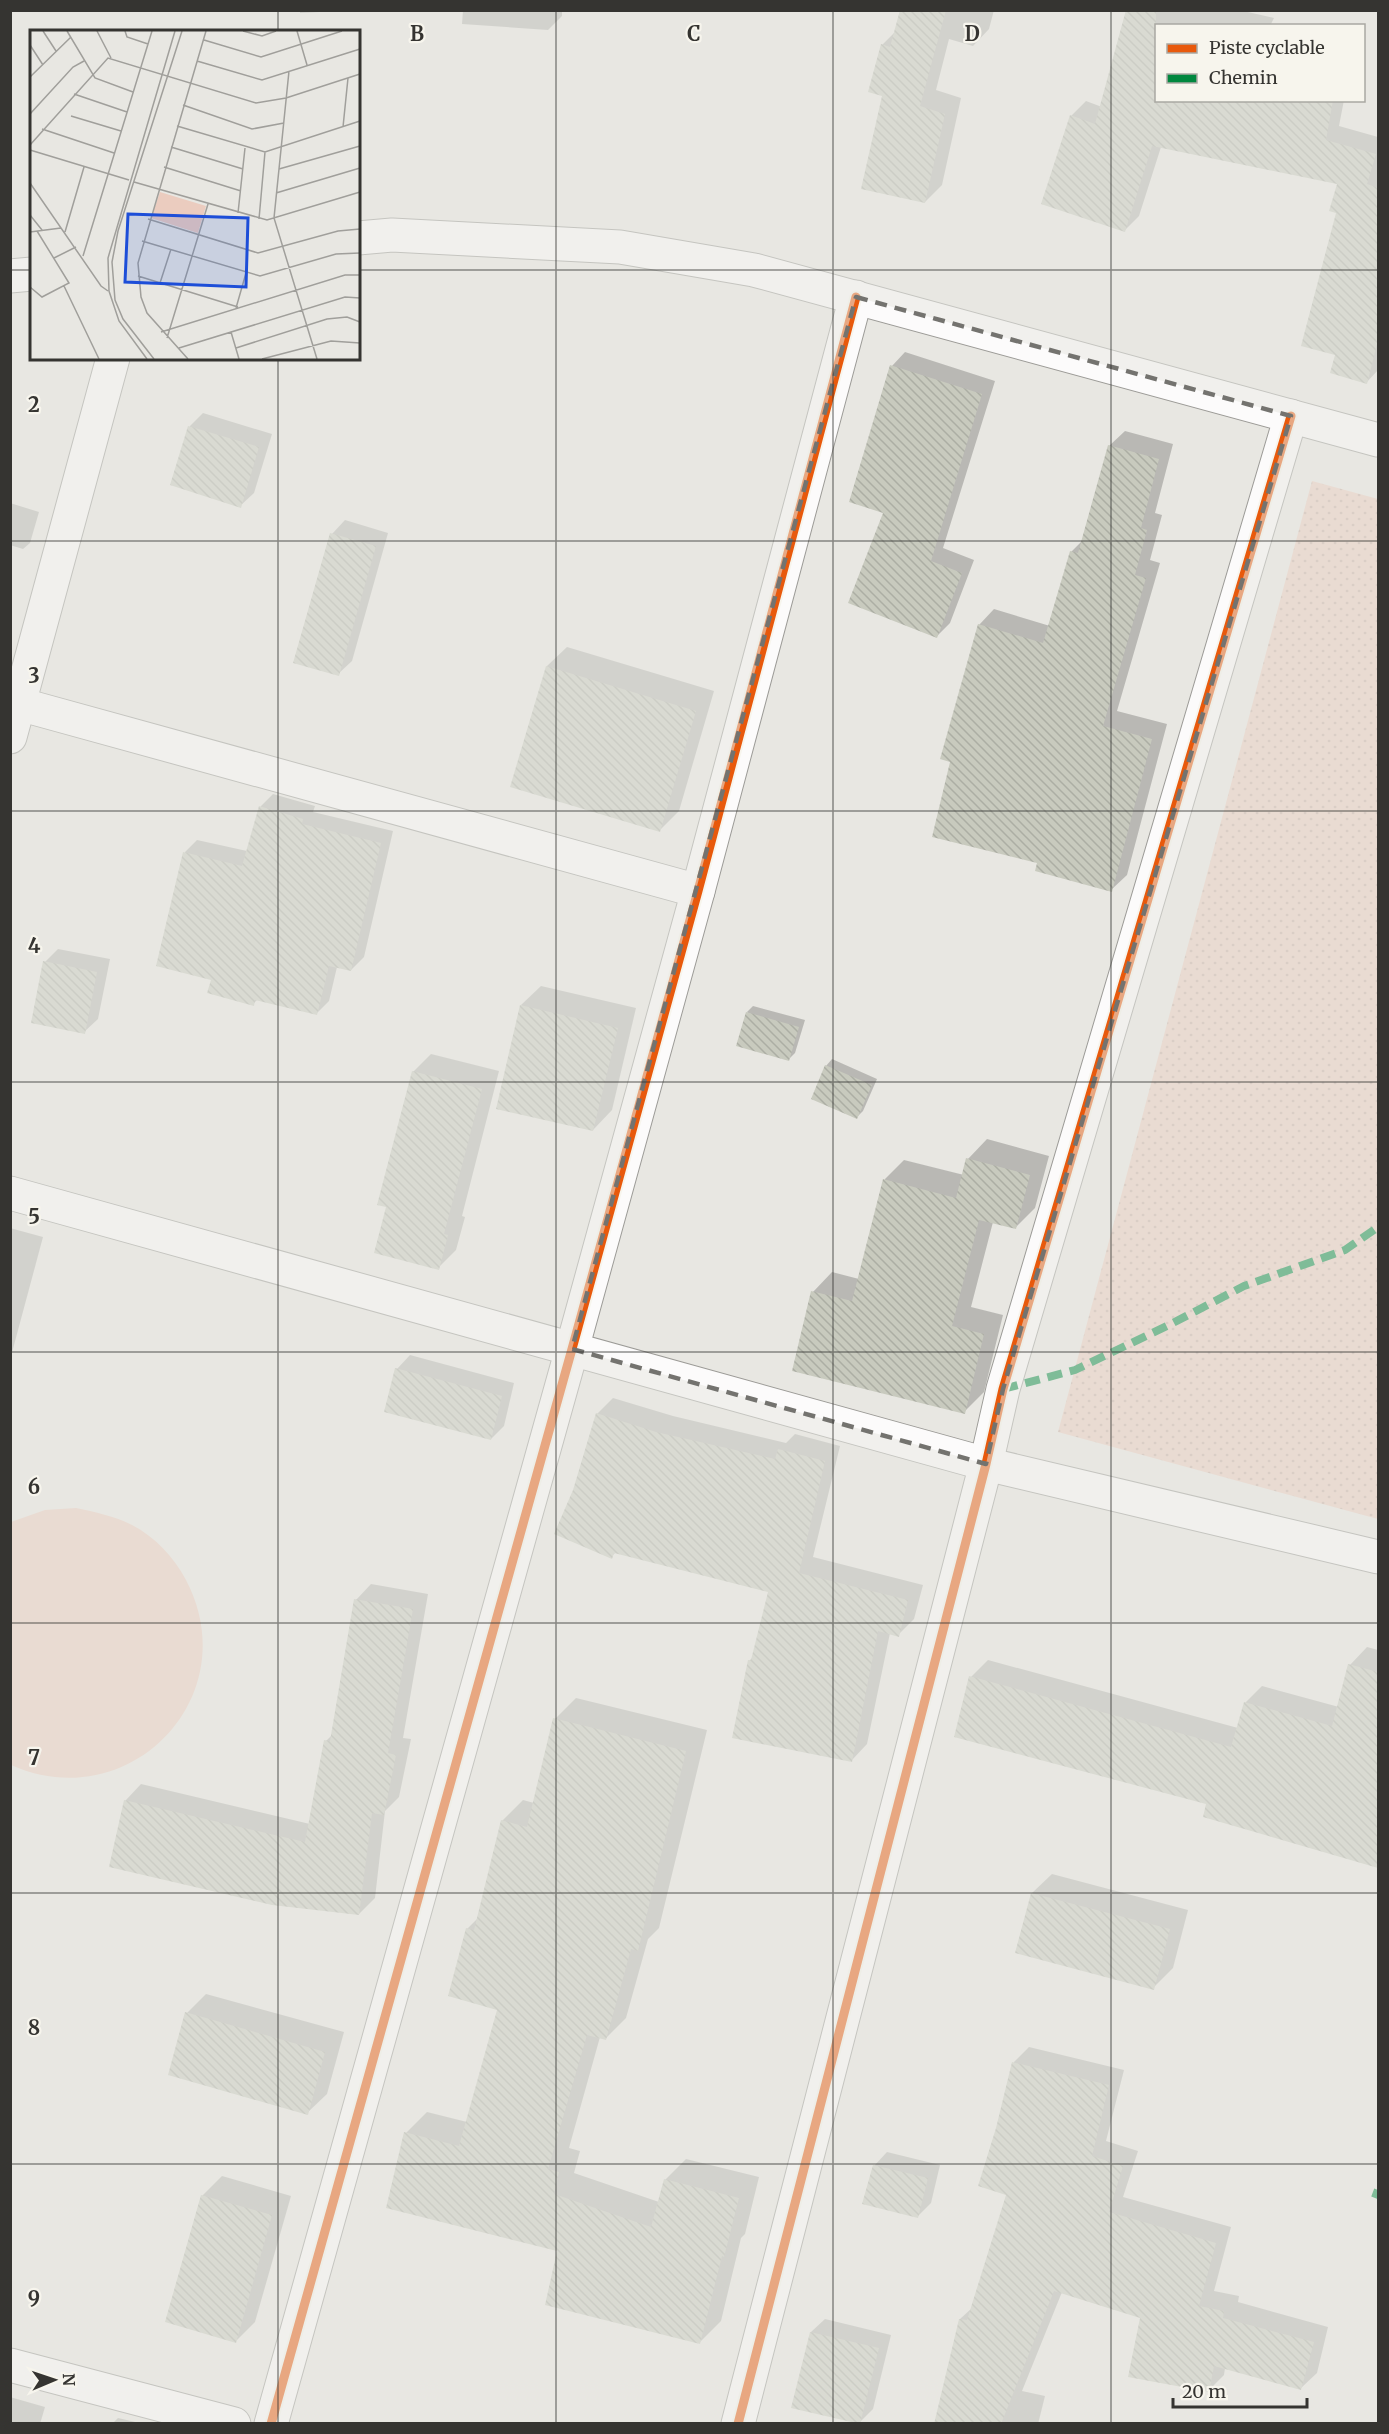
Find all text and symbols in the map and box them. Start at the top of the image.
text: B [410,21,424,46]
text: C [687,21,701,46]
text: D [964,21,980,46]
legend [1155,24,1365,102]
inset map [30,30,360,360]
text: Piste cyclable [1209,36,1325,59]
text: Chemin [1209,66,1278,89]
text: 2 [28,392,40,417]
text: 3 [28,663,40,688]
text: 4 [28,933,41,958]
text: 5 [28,1204,40,1229]
text: 6 [28,1474,40,1499]
text: 7 [28,1745,40,1770]
text: 8 [28,2015,40,2040]
text: 9 [28,2286,40,2311]
north arrow [24,2350,84,2410]
scale bar [1173,2371,1306,2409]
text: N [59,2373,79,2387]
text: 20 m [1182,2380,1226,2403]

